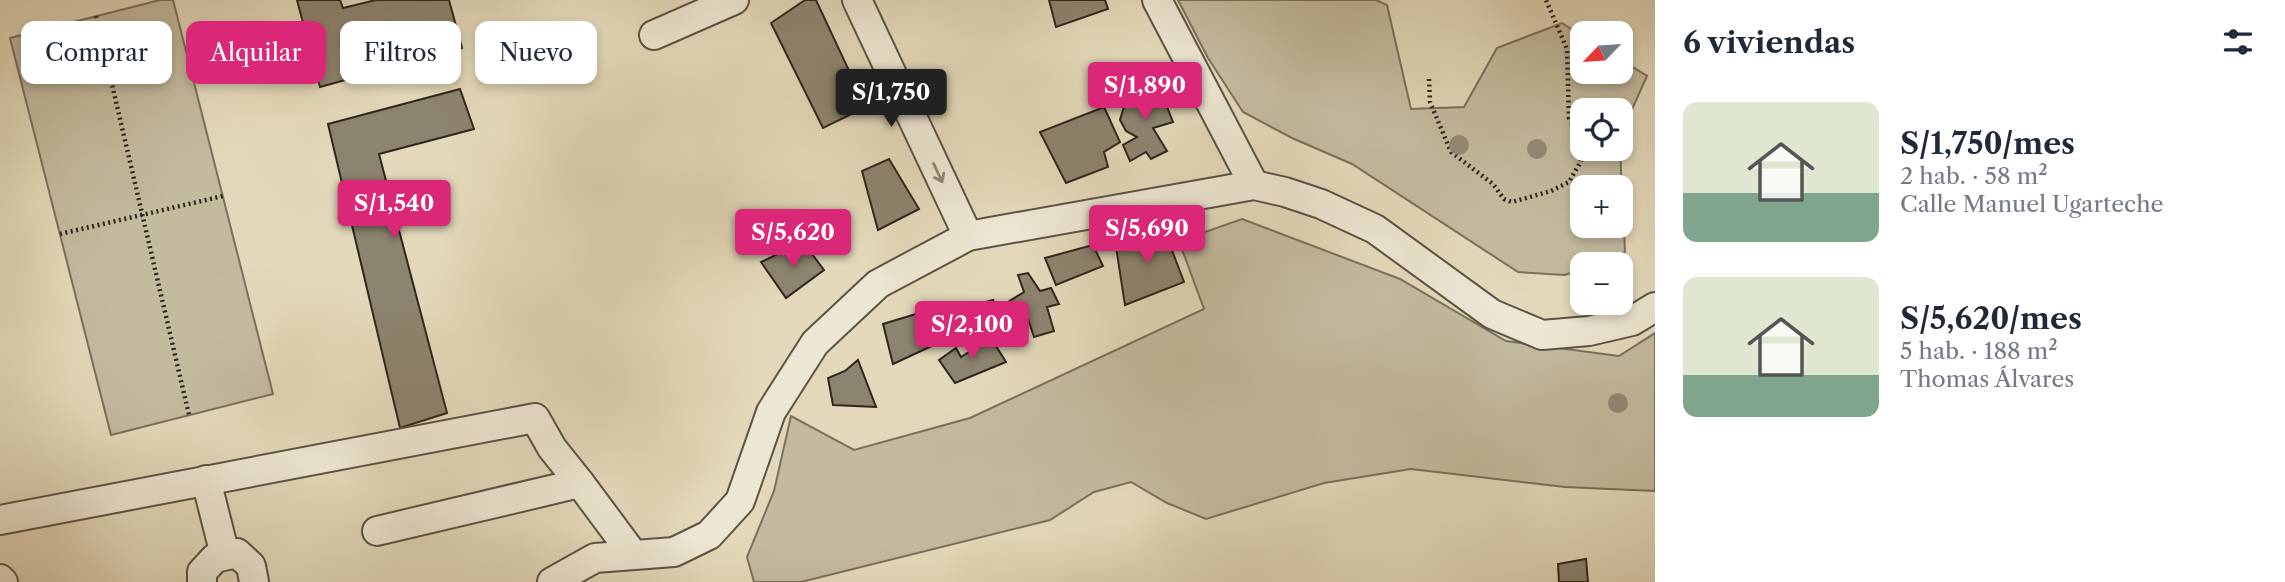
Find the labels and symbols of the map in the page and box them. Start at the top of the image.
north arrow [1570,21,1633,84]
pin: S/1,890 [1080,62,1210,122]
pin: S/1,750 [826,69,956,129]
one-way arrow [932,162,946,183]
pin: S/1,540 [329,180,459,240]
pin: S/5,690 [1082,205,1212,265]
pin: S/5,620 [728,210,858,269]
pin: S/2,100 [907,302,1037,361]

